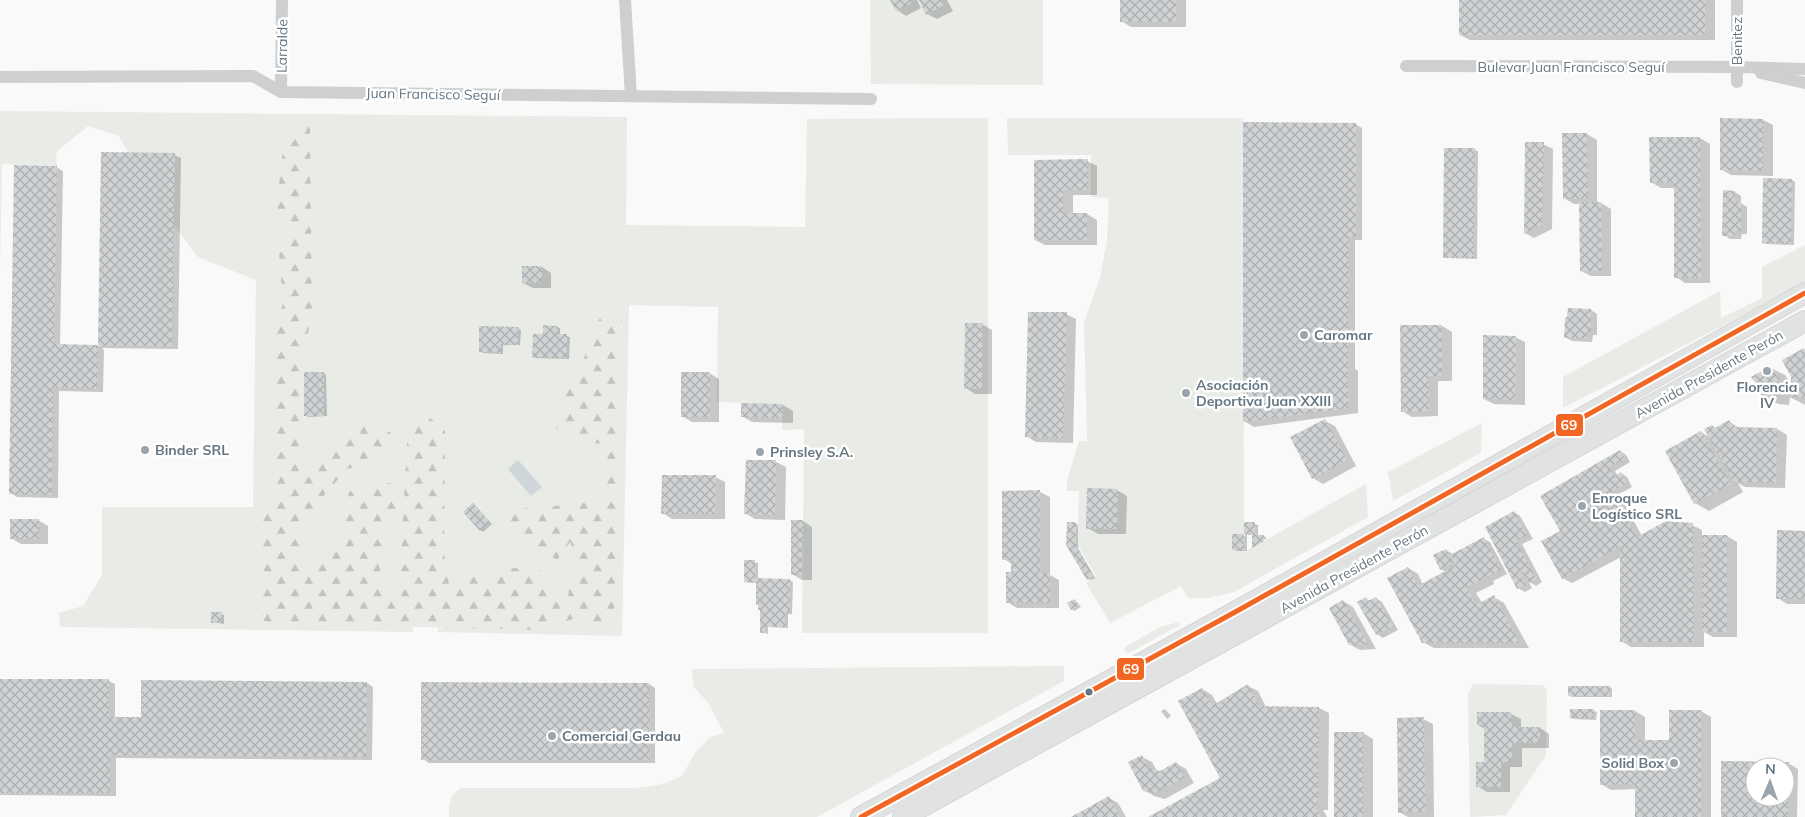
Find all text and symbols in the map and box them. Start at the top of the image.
street label: Benitez [1728,17,1746,65]
street label: Larralde [273,19,291,73]
street label: Bulevar Juan Francisco Seguí [1477,58,1665,76]
street label: Juan Francisco Seguí [366,84,501,104]
place label: Caromar [1314,326,1373,344]
street label: Avenida Presidente Perón [1632,326,1786,422]
marker: Caromar [1298,329,1310,341]
marker: Florencia IV [1761,365,1773,377]
place label: Asociación Deportiva Juan XXIII [1196,376,1331,410]
place label: Florencia IV [1737,378,1797,412]
marker: Asociación Deportiva Juan XXIII [1180,387,1192,399]
line badge: 69 [1555,413,1584,437]
text: 69 [1561,416,1577,434]
place label: Binder SRL [155,441,229,459]
place label: Prinsley S.A. [770,443,853,461]
marker: Binder SRL [139,444,151,456]
marker: Prinsley S.A. [754,446,766,458]
place label: Enroque Logístico SRL [1592,489,1682,523]
marker: Enroque Logístico SRL [1576,500,1588,512]
street label: Avenida Presidente Perón [1277,521,1431,617]
line badge: 69 [1116,657,1145,681]
text: 69 [1123,660,1139,678]
unlabelled marker [1084,687,1094,697]
place label: Comercial Gerdau [562,727,681,745]
marker: Comercial Gerdau [546,730,558,742]
place label: Solid Box [1601,754,1664,772]
marker: Solid Box [1668,757,1680,769]
north arrow [1745,757,1795,807]
text: N [1765,760,1776,778]

